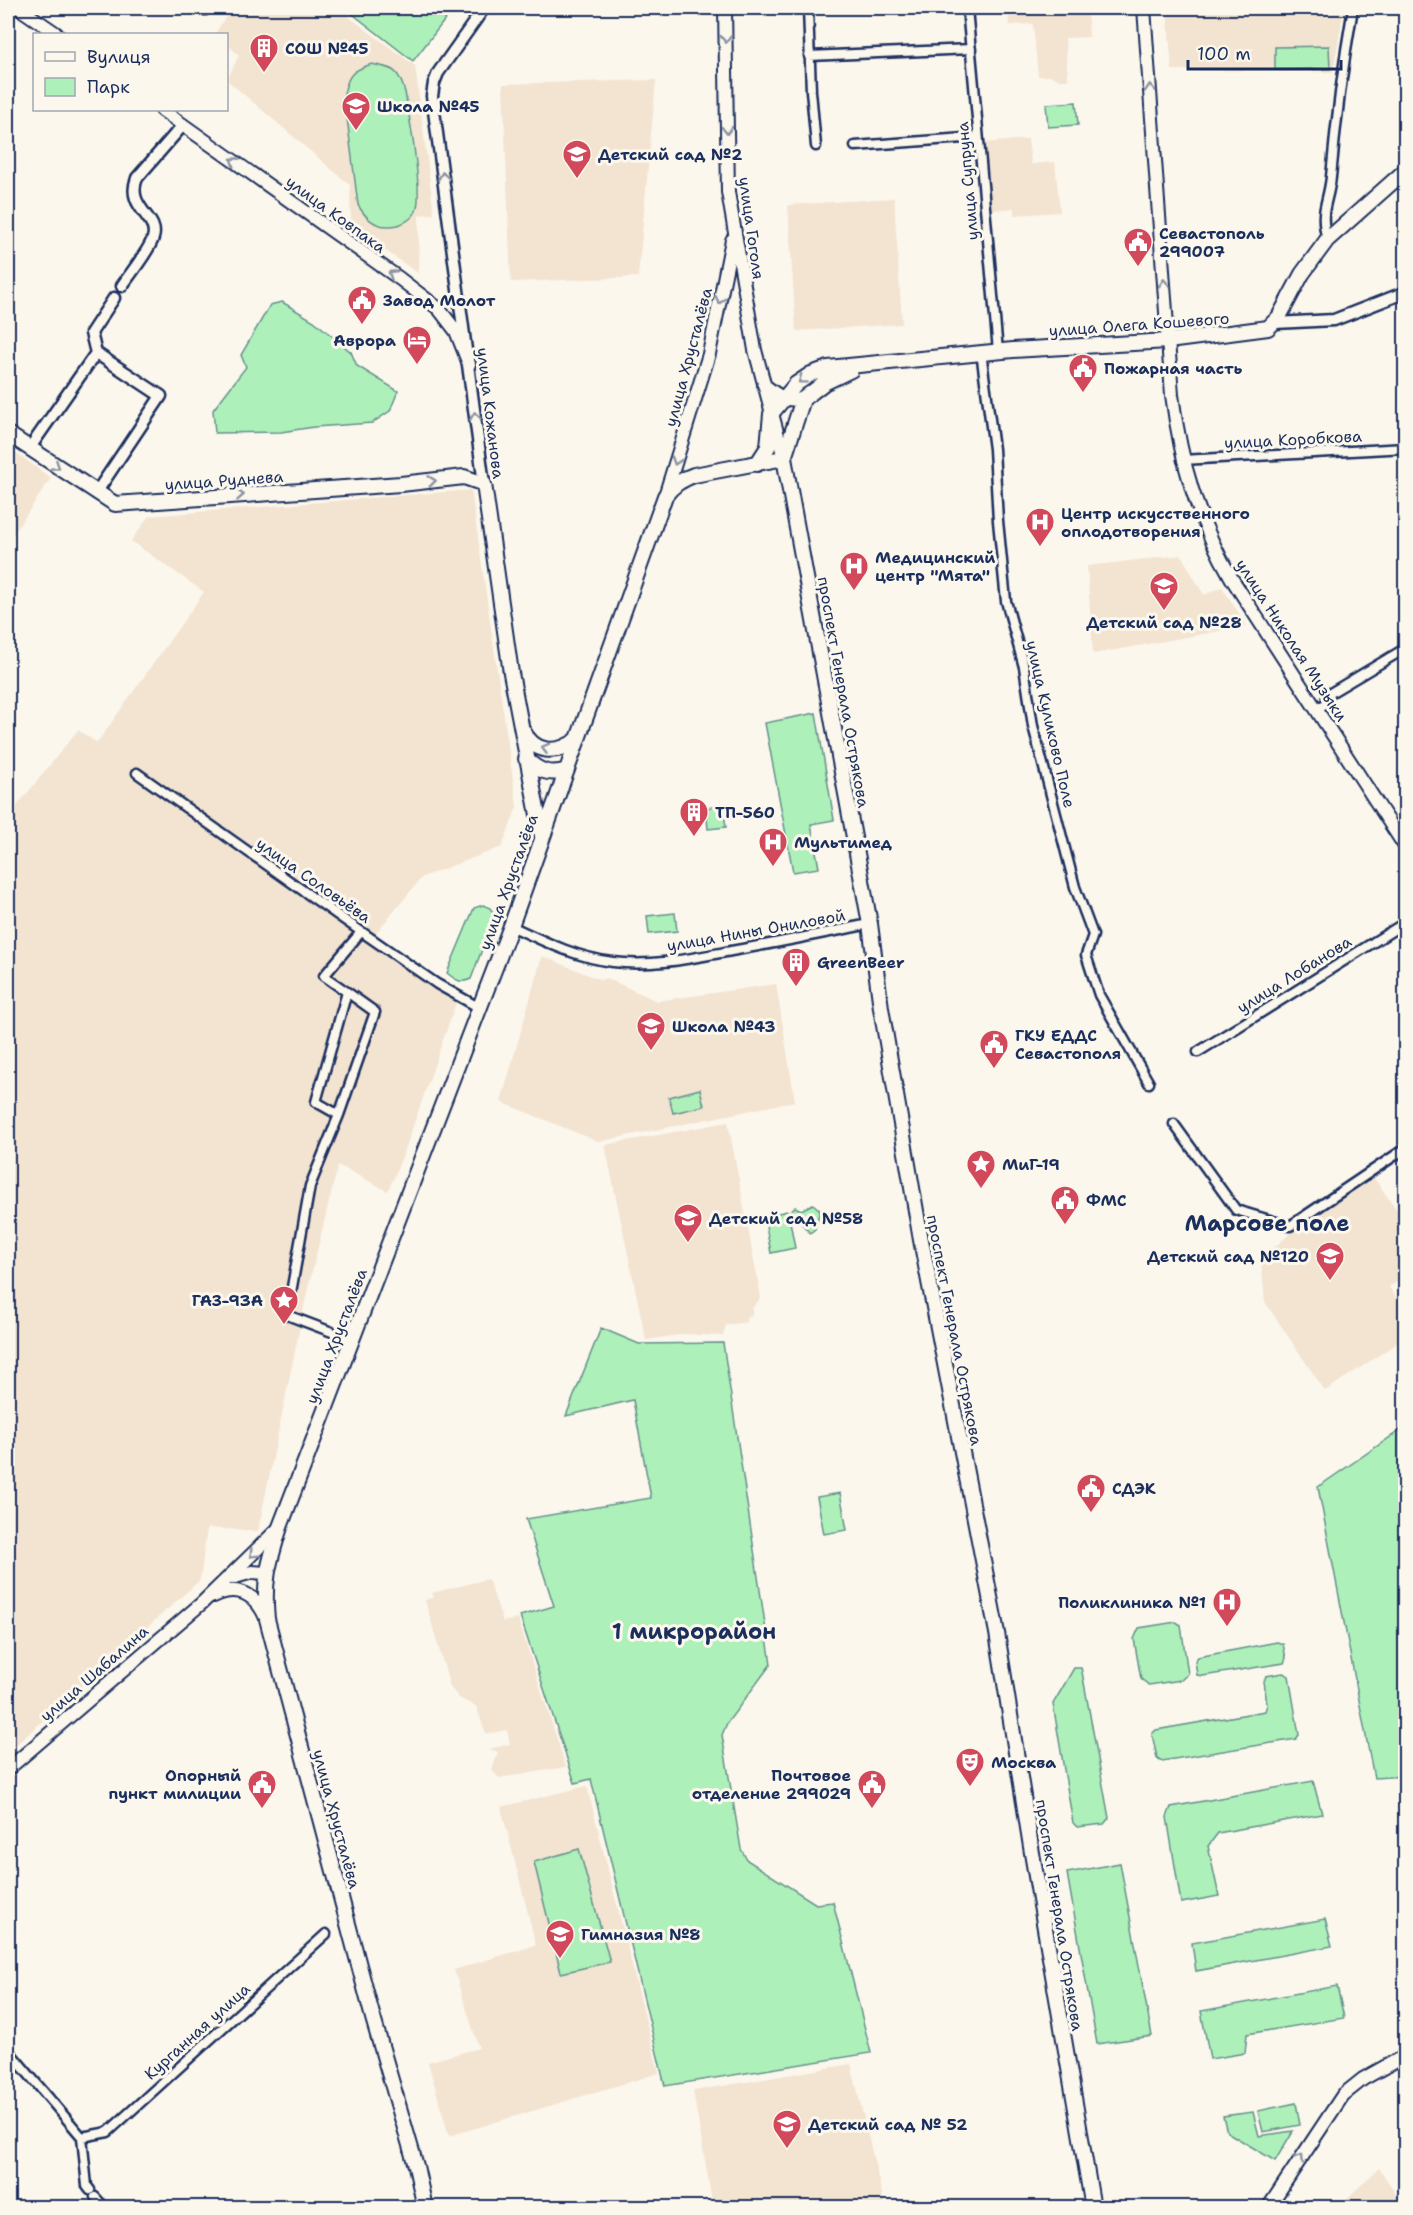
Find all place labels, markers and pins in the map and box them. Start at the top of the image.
building icon: СОШ №45 [248,32,280,74]
place label: СОШ №45 [285,38,368,59]
school or university icon: Школа №45 [340,90,372,132]
place label: Школа №45 [377,96,480,117]
school or university icon: Детский сад №2 [561,138,593,180]
place label: Детский сад №2 [598,144,742,165]
place label: Севастополь 299007 [1159,223,1265,262]
public building icon: Севастополь 299007 [1122,226,1154,268]
public building icon: Завод Молот [346,284,378,326]
place label: Завод Молот [383,290,496,311]
hotel icon: Аврора [401,324,433,366]
place label: Аврора [333,330,396,351]
public building icon: Пожарная часть [1067,352,1099,394]
place label: Пожарная часть [1104,358,1243,379]
place label: Центр искусственного оплодотворения [1061,503,1250,542]
hospital icon: Центр искусственного оплодотворения [1024,506,1056,548]
place label: Медицинский центр "Мята" [875,547,995,586]
hospital icon: Медицинский центр "Мята" [838,550,870,592]
school or university icon: Детский сад №28 [1148,570,1180,612]
place label: Детский сад №28 [1086,612,1242,633]
building icon: ТП-560 [678,796,710,838]
place label: ТП-560 [715,802,775,823]
hospital icon: Мультимед [757,826,789,868]
place label: Мультимед [794,832,893,853]
building icon: GreenBeer [780,946,812,988]
place label: GreenBeer [817,952,905,973]
school or university icon: Школа №43 [635,1010,667,1052]
place label: Школа №43 [672,1016,776,1037]
place label: ГКУ ЕДДС Севастополя [1015,1025,1121,1064]
public building icon: ГКУ ЕДДС Севастополя [978,1028,1010,1070]
place icon: МиГ-19 [965,1148,997,1190]
place label: МиГ-19 [1002,1154,1060,1175]
public building icon: ФМС [1049,1184,1081,1226]
place label: ФМС [1086,1190,1127,1211]
school or university icon: Детский сад №58 [672,1202,704,1244]
place label: Детский сад №58 [709,1208,863,1229]
school or university icon: Детский сад №120 [1314,1240,1346,1282]
place label: Детский сад №120 [1147,1246,1309,1267]
place icon: ГАЗ-93А [268,1284,300,1326]
place label: ГАЗ-93А [192,1290,263,1311]
public building icon: СДЭК [1075,1472,1107,1514]
place label: СДЭК [1112,1478,1156,1499]
hospital icon: Поликлиника №1 [1211,1586,1243,1628]
place label: Поликлиника №1 [1058,1592,1206,1613]
theatre icon: Москва [954,1746,986,1788]
place label: Москва [991,1752,1056,1773]
place label: Опорный пункт милиции [108,1765,241,1804]
place label: Почтовое отделение 299029 [692,1765,851,1804]
public building icon: Опорный пункт милиции [246,1768,278,1810]
public building icon: Почтовое отделение 299029 [856,1768,888,1810]
school or university icon: Гимназия №8 [544,1918,576,1960]
place label: Гимназия №8 [581,1924,701,1945]
school or university icon: Детский сад № 52 [771,2108,803,2150]
place label: Детский сад № 52 [808,2114,967,2135]

